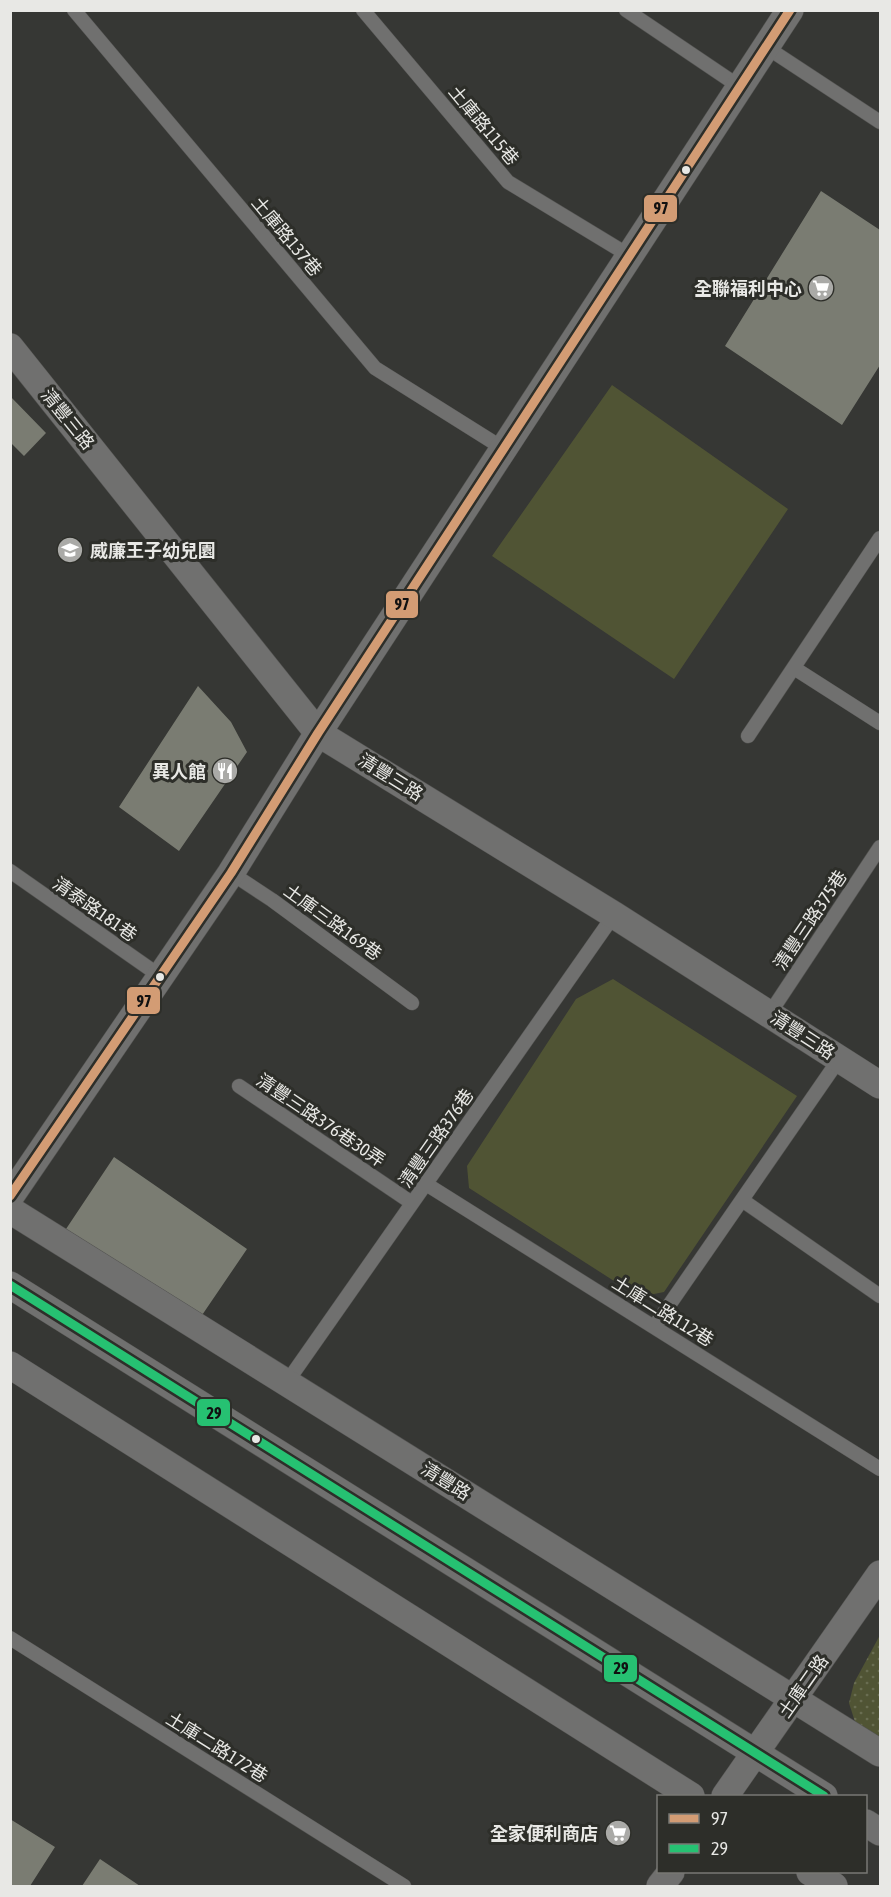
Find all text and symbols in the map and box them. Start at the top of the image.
street label: 土庫路115巷 [445,81,523,169]
unlabelled marker [680,164,692,176]
street label: 土庫路137巷 [248,192,326,280]
line badge: 97 [643,194,678,223]
text: 97 [653,199,669,217]
supermarket icon: 全聯福利中心 [806,273,836,303]
place label: 全聯福利中心 [694,278,802,299]
street label: 清豐三路 [37,384,99,454]
school or university icon: 威廉王子幼兒園 [55,535,85,565]
place label: 威廉王子幼兒園 [90,540,216,561]
line badge: 97 [385,590,419,619]
text: 97 [394,595,410,613]
street label: 清豐三路 [355,749,427,805]
restaurant icon: 異人館 [210,756,240,786]
place label: 異人館 [152,761,206,782]
street label: 清豐三路375巷 [769,866,851,974]
street label: 清泰路181巷 [49,872,141,946]
street label: 土庫三路169巷 [280,880,386,964]
unlabelled marker [154,971,166,983]
line badge: 97 [126,986,161,1015]
text: 97 [136,992,152,1010]
street label: 清豐三路 [767,1007,839,1063]
street label: 清豐三路376巷30弄 [253,1069,389,1171]
street label: 清豐三路376巷 [394,1085,478,1191]
street label: 土庫二路112巷 [609,1272,717,1350]
line badge: 29 [196,1398,231,1427]
text: 29 [206,1404,222,1422]
unlabelled marker [250,1433,262,1445]
street label: 清豐路 [418,1458,474,1504]
street label: 土庫二路 [774,1650,832,1722]
line badge: 29 [603,1654,638,1683]
text: 29 [613,1659,629,1677]
street label: 土庫二路172巷 [163,1708,271,1786]
legend [657,1795,867,1873]
text: 97 [711,1808,728,1829]
supermarket icon: 全家便利商店 [603,1818,633,1848]
place label: 全家便利商店 [490,1823,598,1844]
text: 29 [711,1838,728,1859]

